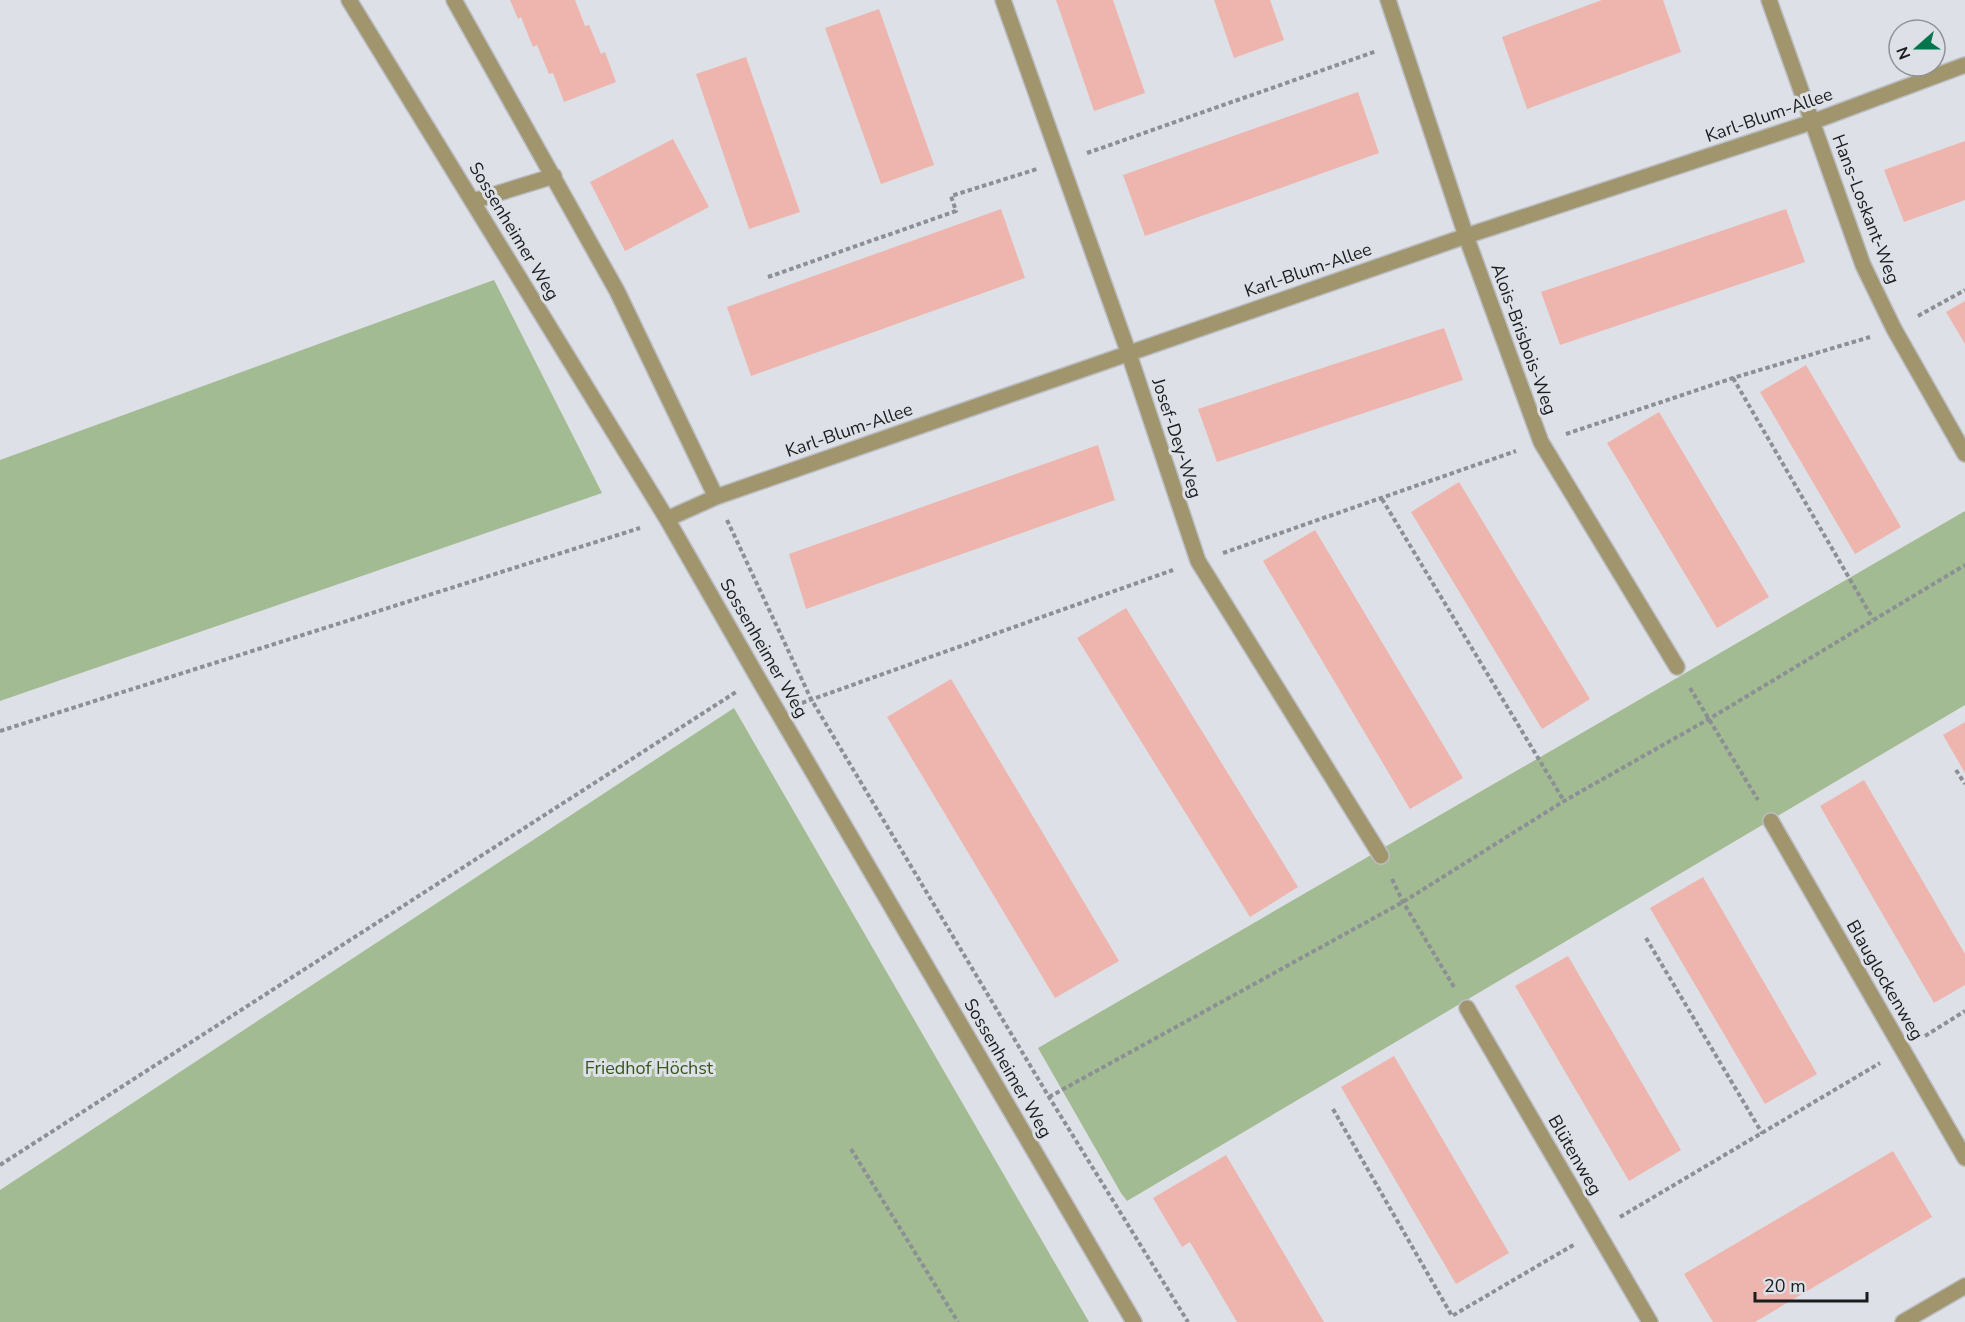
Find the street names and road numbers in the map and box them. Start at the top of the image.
street label: Karl-Blum-Allee [1702,82,1836,148]
street label: Hans-Loskant-Weg [1826,131,1906,287]
street label: Sossenheimer Weg [463,157,565,305]
street label: Karl-Blum-Allee [1241,237,1375,303]
street label: Alois-Brisbois-Weg [1485,260,1563,418]
street label: Josef-Dey-Weg [1146,374,1208,501]
street label: Karl-Blum-Allee [782,397,916,463]
street label: Sossenheimer Weg [714,574,814,722]
street label: Blauglockenweg [1841,916,1929,1044]
street label: Sossenheimer Weg [958,994,1058,1142]
street label: Blütenweg [1542,1111,1608,1199]

